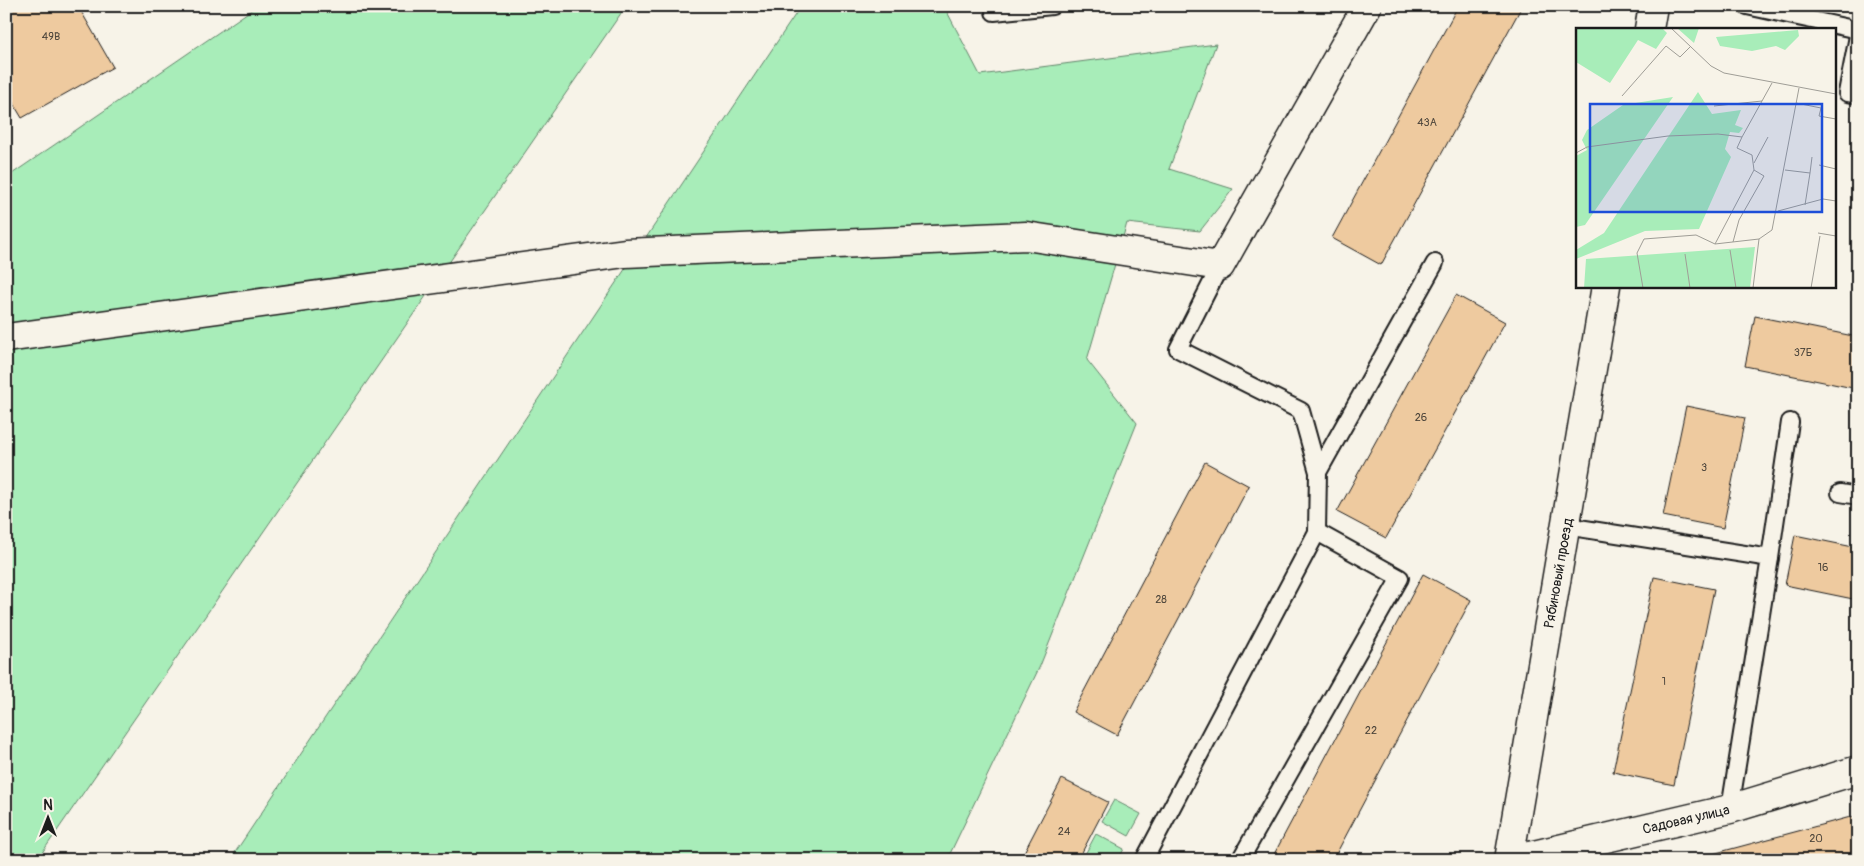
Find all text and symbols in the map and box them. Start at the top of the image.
inset map [1576,28,1836,288]
house number: 49В [42,30,60,43]
house number: 43А [1417,116,1437,129]
house number: 37Б [1794,346,1812,359]
house number: 26 [1415,411,1427,424]
house number: 3 [1701,461,1707,474]
street label: Рябиновый проезд [1540,516,1577,629]
house number: 16 [1818,561,1828,574]
house number: 28 [1155,593,1167,606]
house number: 1 [1662,675,1666,688]
house number: 22 [1365,724,1377,737]
north arrow [22,794,72,844]
text: N [43,797,53,814]
street label: Садовая улица [1641,801,1731,838]
house number: 24 [1058,825,1071,838]
house number: 20 [1809,832,1823,845]

